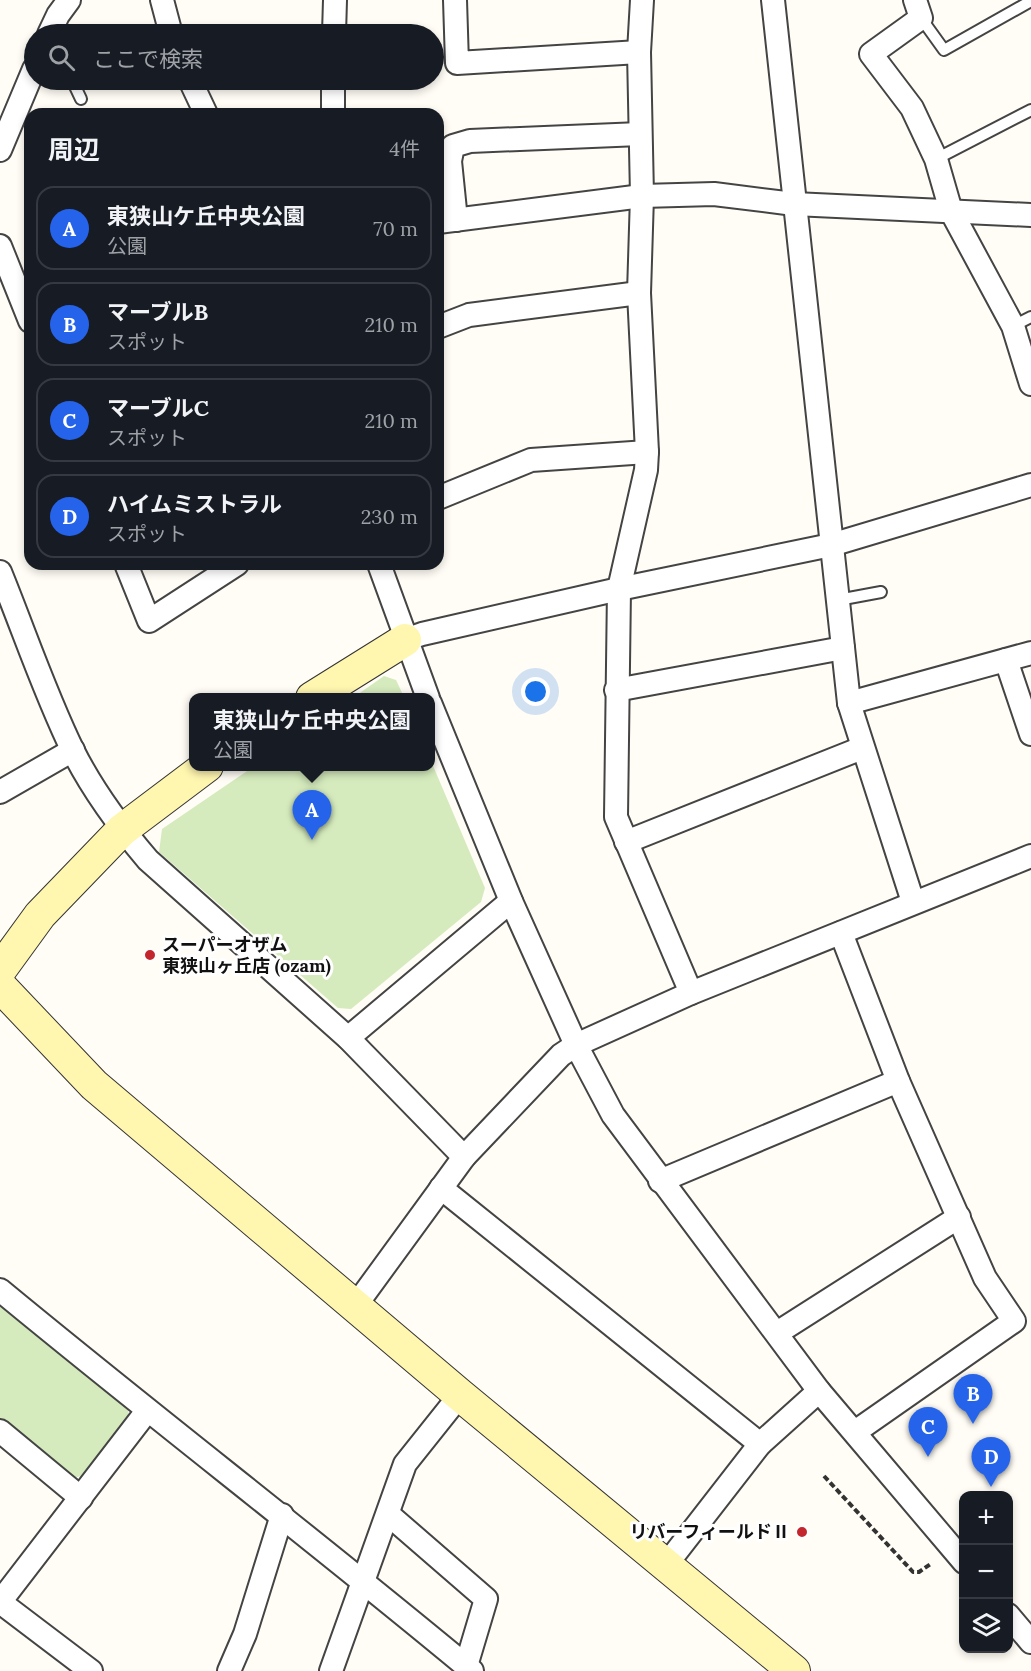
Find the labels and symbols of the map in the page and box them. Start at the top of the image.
your location [521,677,550,706]
pin: A [292,790,332,840]
place label: スーパーオザム 東狭山ヶ丘店 (ozam) [162,933,331,977]
marker: スーパーオザム 東狭山ヶ丘店 (ozam) [143,948,157,962]
pin: B [954,1374,992,1424]
pin: C [908,1408,948,1457]
pin: D [972,1438,1010,1487]
place label: リバーフィールドⅡ [629,1520,790,1543]
marker: リバーフィールドⅡ [795,1525,809,1539]

